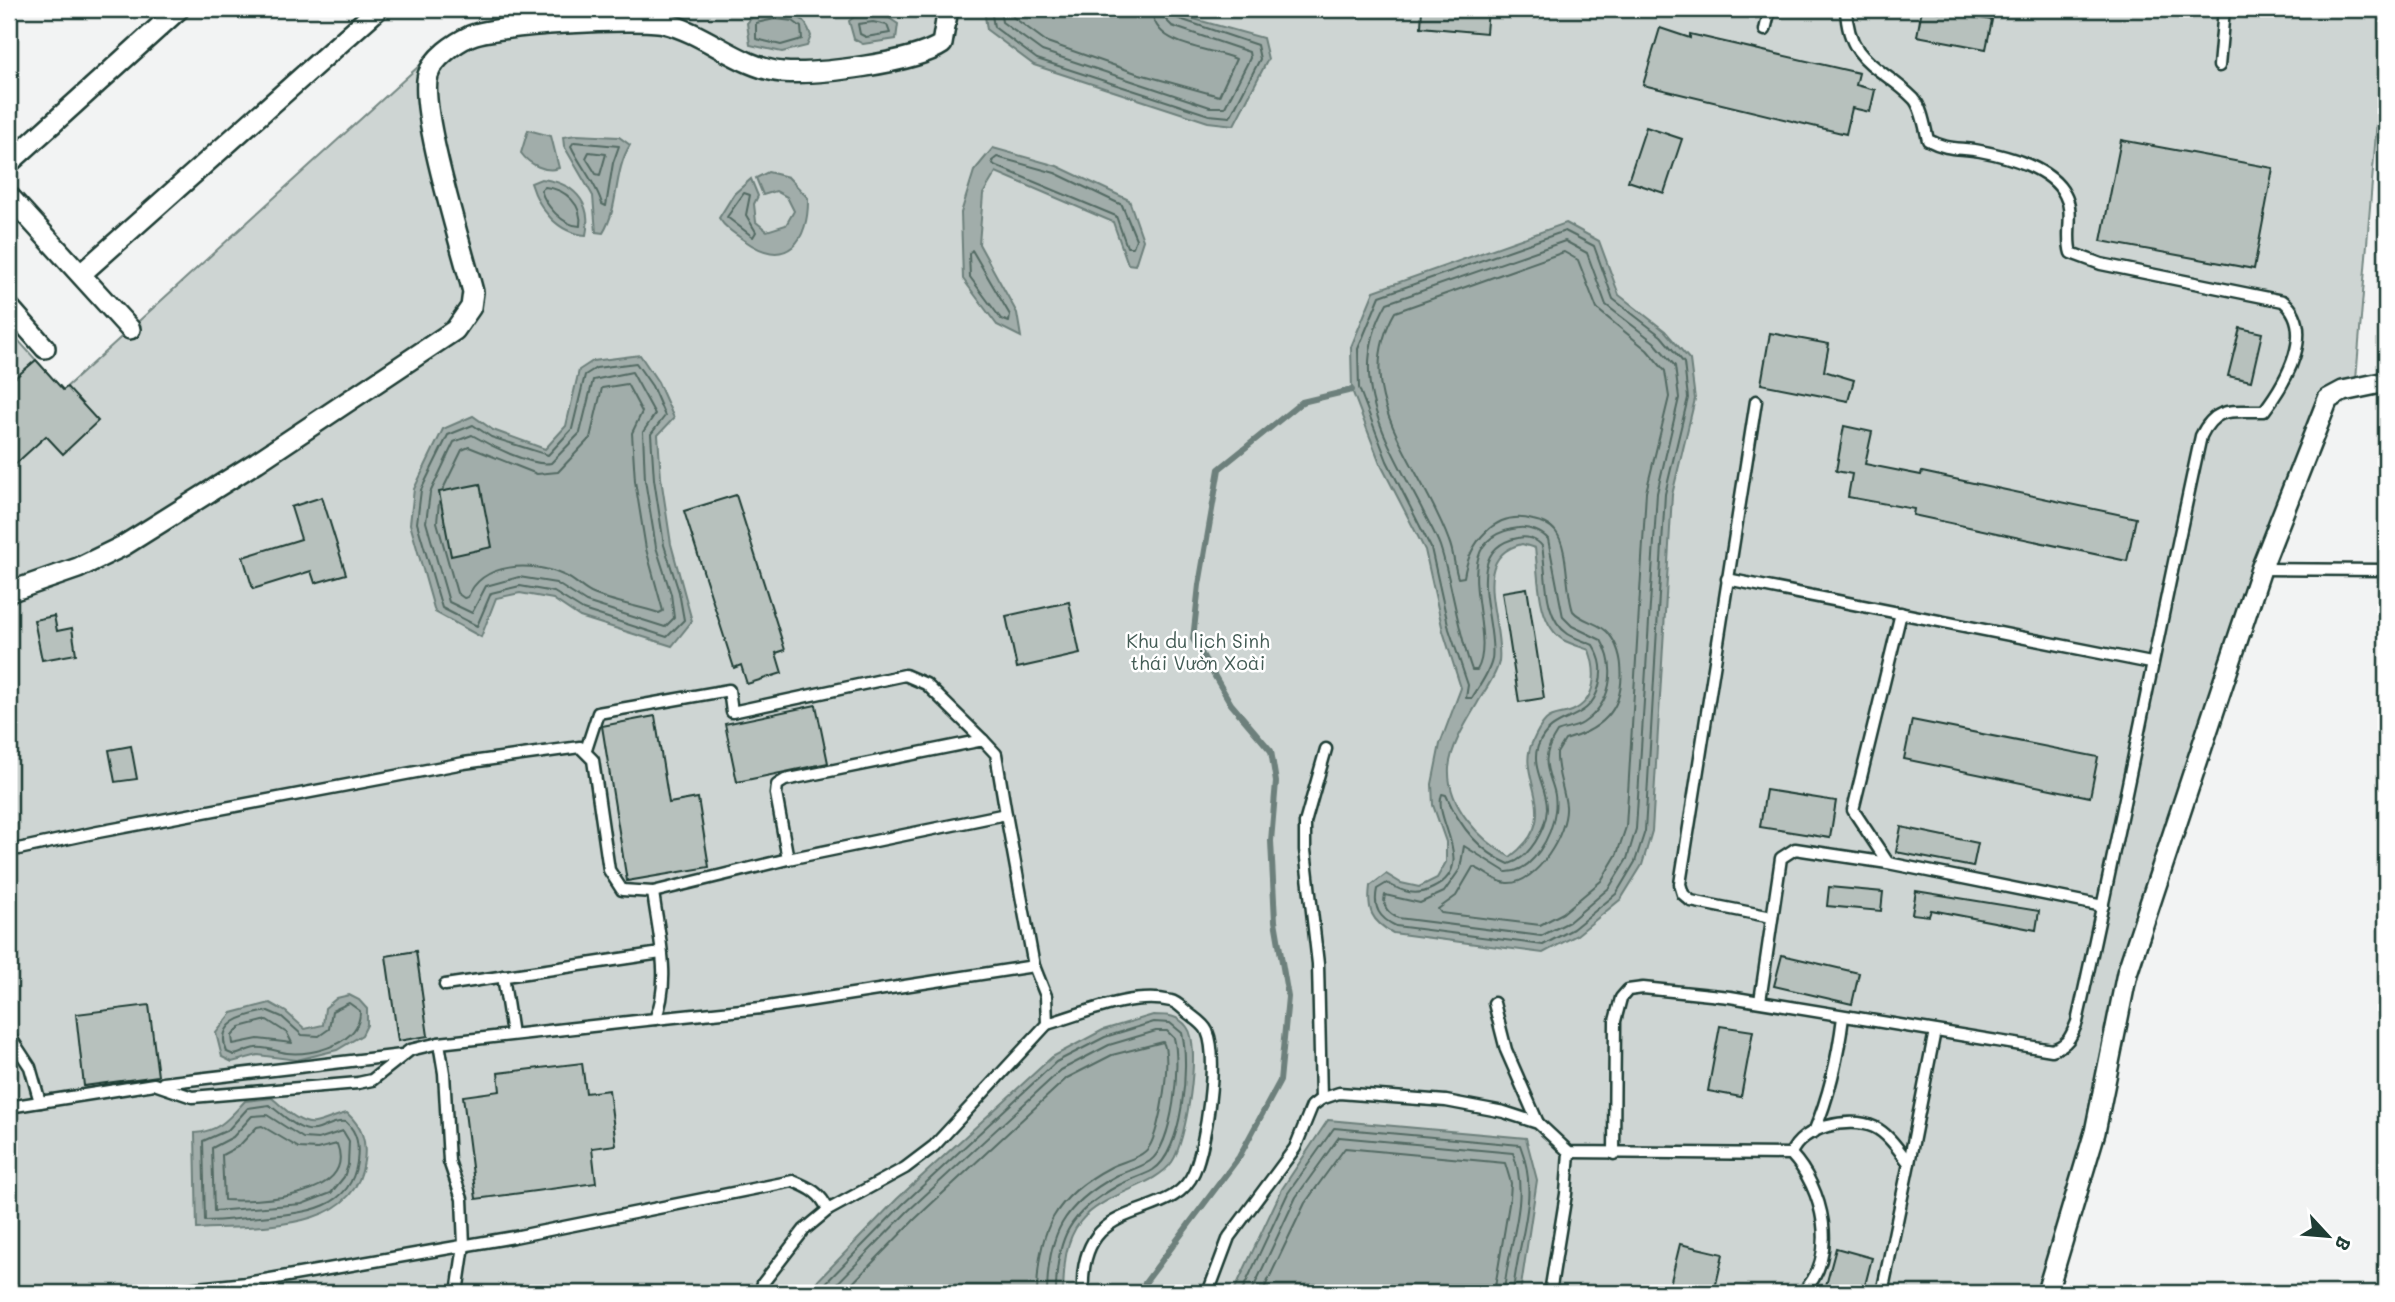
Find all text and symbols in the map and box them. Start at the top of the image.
park label: Khu du lịch Sinh thái Vườn Xoài [1126,628,1270,675]
north arrow [2294,1200,2364,1270]
text: B [2330,1232,2358,1255]

